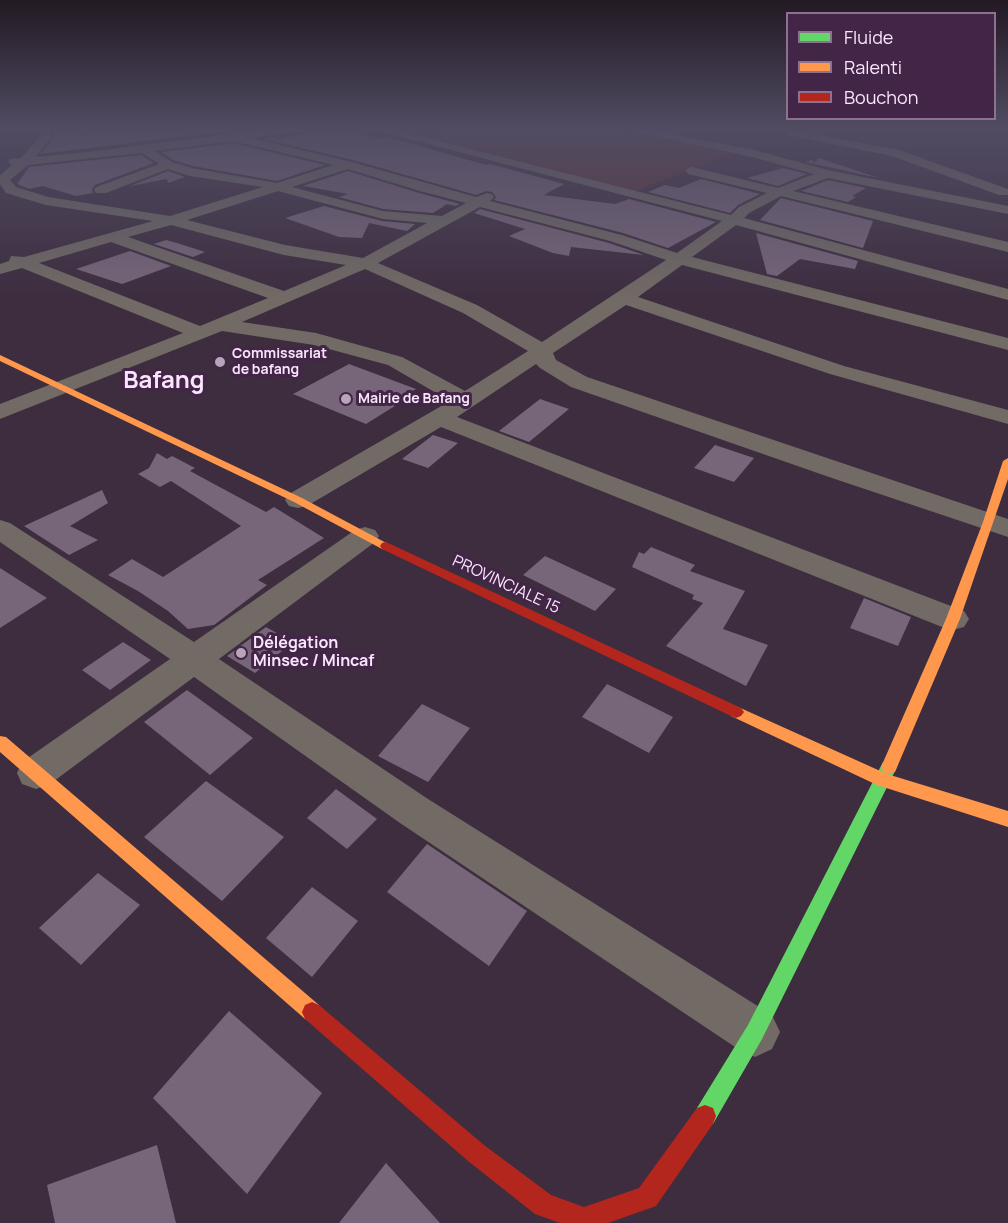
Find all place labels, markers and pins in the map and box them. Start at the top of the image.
place label: Commissariat de bafang [232,346,327,378]
marker: Commissariat de bafang [213,355,227,369]
place label: Mairie de Bafang [358,391,470,407]
marker: Mairie de Bafang [339,392,353,406]
place label: Délégation Minsec / Mincaf [253,634,374,672]
marker: Délégation Minsec / Mincaf [234,646,248,660]

